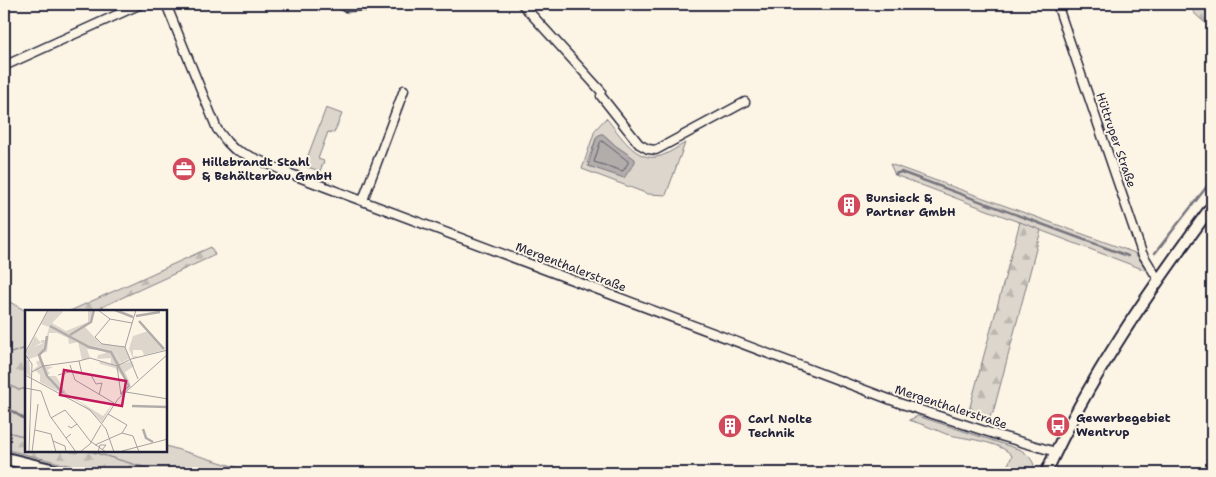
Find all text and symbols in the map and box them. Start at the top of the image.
street label: Hüttruper Straße [1092,90,1140,190]
place label: Hillebrandt Stahl & Behälterbau GmbH [202,154,332,184]
office icon: Hillebrandt Stahl & Behälterbau GmbH [171,156,197,182]
place label: Bunsieck & Partner GmbH [866,190,956,220]
building icon: Bunsieck & Partner GmbH [836,192,862,218]
street label: Mergenthalerstraße [513,239,629,296]
inset map [25,310,168,452]
street label: Mergenthalerstraße [893,381,1009,433]
place label: Gewerbegebiet Wentrup [1076,410,1171,440]
place label: Carl Nolte Technik [748,411,812,441]
bus stop icon: Gewerbegebiet Wentrup [1045,412,1071,438]
building icon: Carl Nolte Technik [717,413,743,439]

